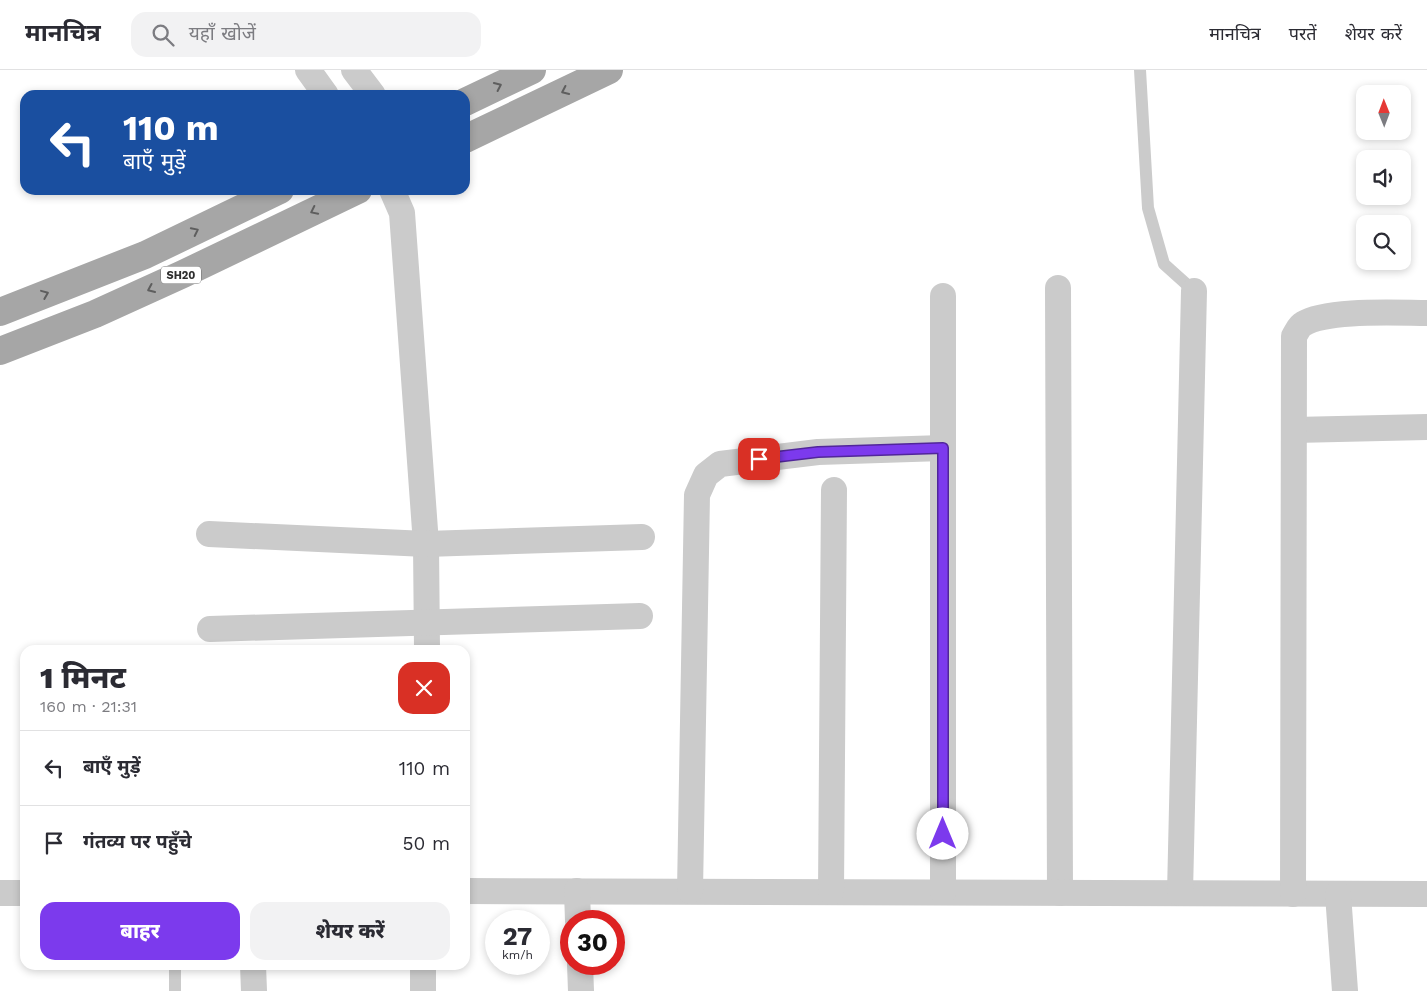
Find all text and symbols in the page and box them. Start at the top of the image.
search box [131,12,481,57]
text: मानचित्र [25,19,101,47]
icon: search [149,21,177,49]
text: यहाँ खोजें [189,22,256,45]
text: मानचित्र [1209,23,1261,44]
text: परतें [1289,23,1317,44]
text: शेयर करें [1345,23,1402,44]
one-way arrow [493,82,502,92]
one-way arrow [561,85,570,95]
north arrow [1356,85,1411,140]
map controls [1356,85,1411,270]
text: 110 m [123,107,219,149]
icon: left [40,110,105,175]
text: बाएँ मुड़ें [123,149,186,174]
button: sound [1356,150,1411,205]
one-way arrow [310,205,319,215]
button: search [1356,215,1411,270]
one-way arrow [190,227,199,237]
road number: SH20 [161,266,201,284]
one-way arrow [147,282,156,293]
one-way arrow [41,290,49,300]
pin [738,438,780,480]
icon: arrive [745,445,773,473]
text: 1 मिनट [40,660,126,695]
button: close [398,662,450,714]
text: 160 m · 21:31 [40,697,137,716]
icon: left [40,754,68,782]
text: बाएँ मुड़ें [83,755,141,778]
text: 110 m [399,757,450,780]
position arrow [916,807,968,859]
icon: arrive [40,829,68,857]
text: गंतव्य पर पहुँचे [83,830,192,853]
text: 50 m [403,832,450,855]
button: बाहर [40,902,240,960]
button: शेयर करें [250,902,450,960]
speed limit sign: 30 [560,910,625,975]
text: 27 [503,922,532,951]
text: km/h [502,948,533,962]

